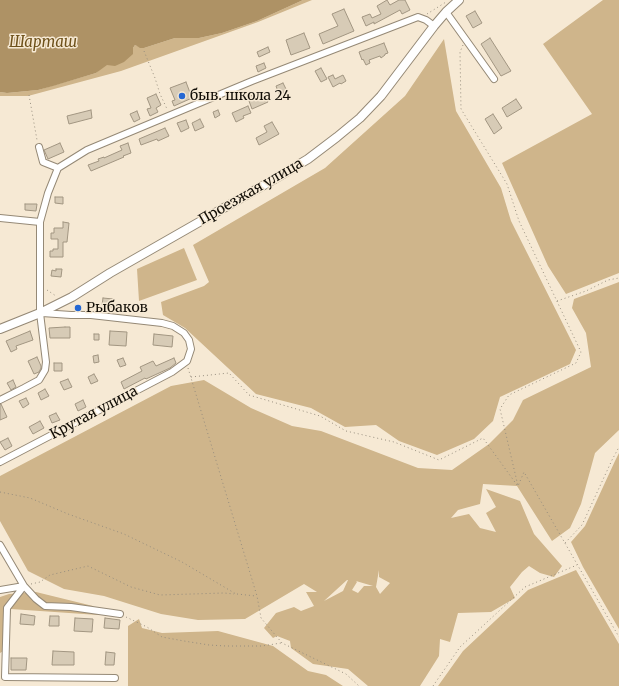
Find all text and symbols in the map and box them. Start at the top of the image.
water label: Шарташ [9,34,77,52]
place label: быв. школа 24 [190,88,291,104]
marker: быв. школа 24 [177,91,187,101]
street label: Проезжая улица [196,155,306,229]
place label: Рыбаков [86,300,148,316]
marker: Рыбаков [73,303,83,313]
street label: Крутая улица [47,383,141,443]

